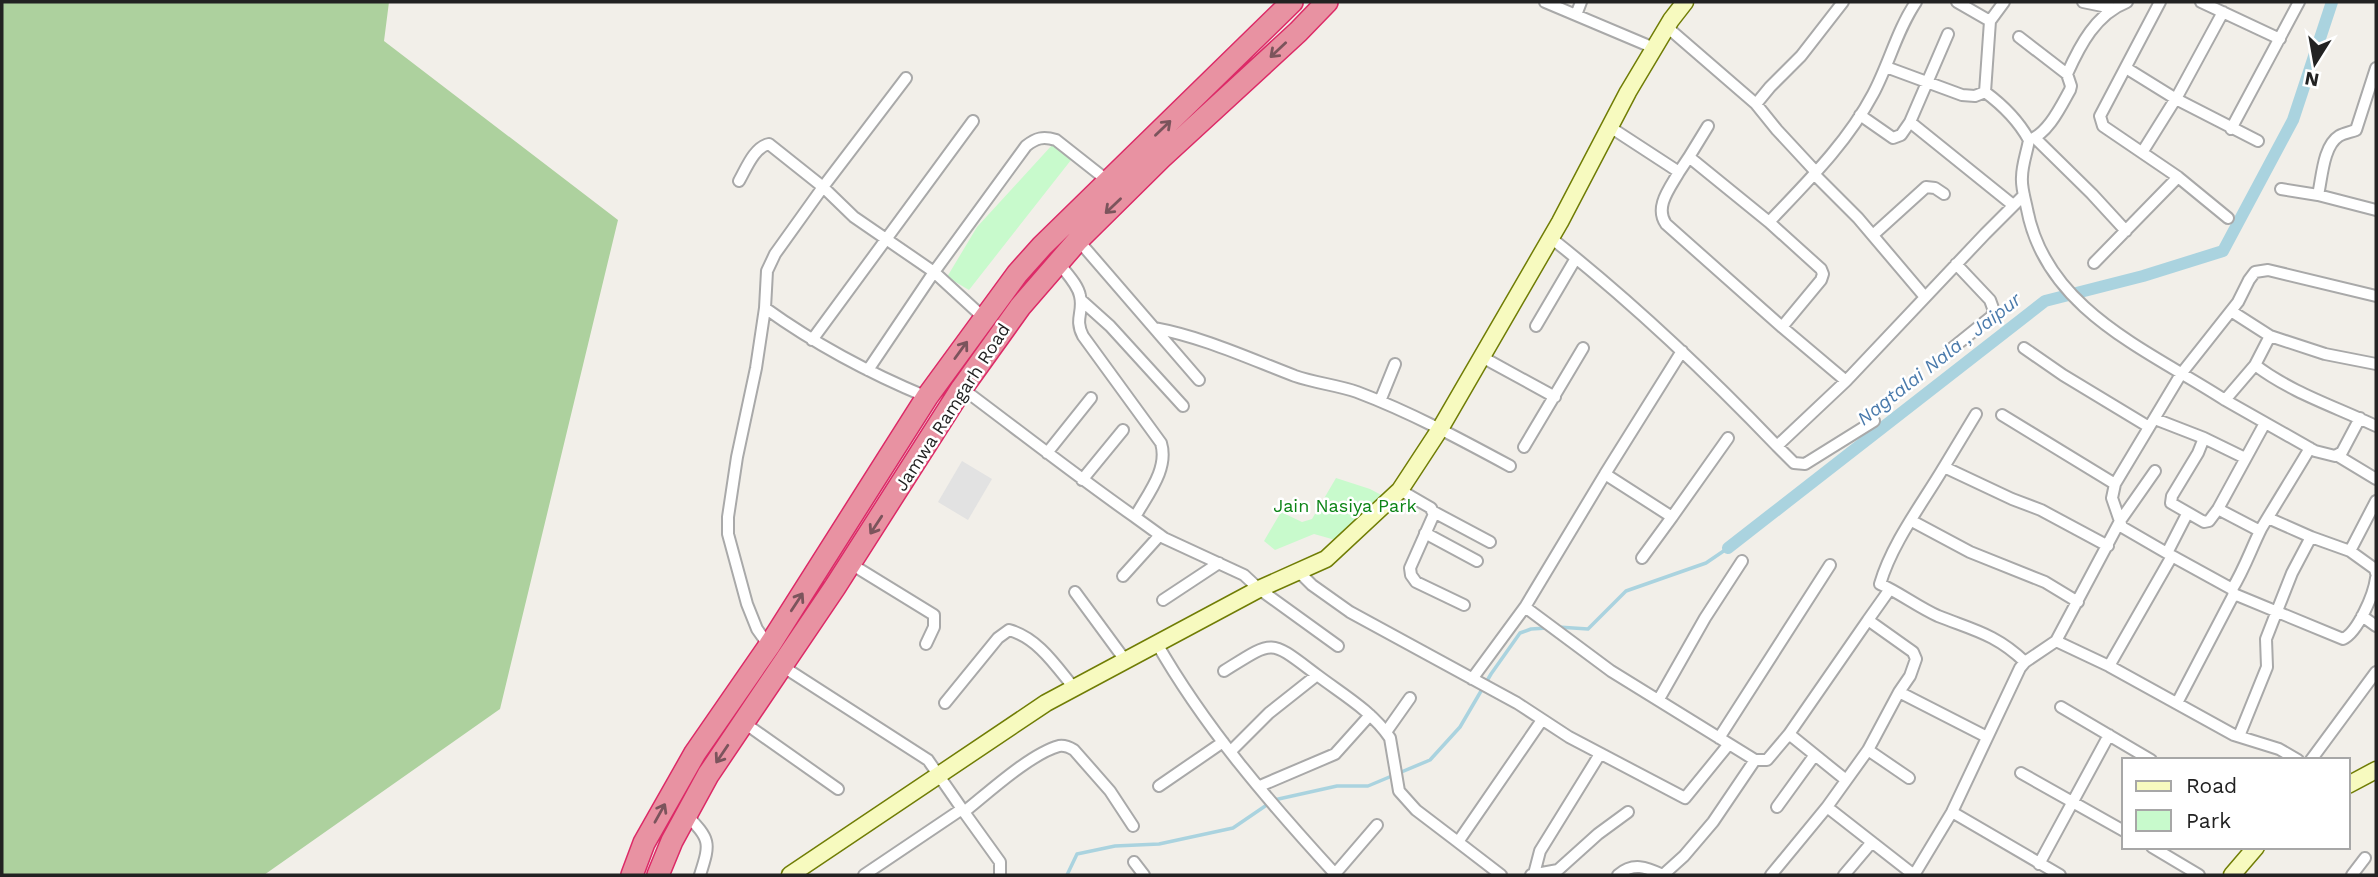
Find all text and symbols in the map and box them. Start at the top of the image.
north arrow [2280,28,2350,98]
one-way arrow [1269,42,1287,58]
text: N [2303,67,2321,92]
one-way arrow [1154,119,1171,136]
one-way arrow [1104,197,1121,214]
water label: Nagtalai Nala , Jaipur [1853,288,2026,430]
street label: Jamwa Ramgarh Road [890,319,1014,495]
one-way arrow [954,341,968,360]
park label: Jain Nasiya Park [1273,495,1417,516]
one-way arrow [868,515,883,534]
one-way arrow [790,593,805,612]
one-way arrow [714,744,728,764]
legend [2122,758,2350,849]
text: Road [2186,773,2237,798]
one-way arrow [654,804,668,824]
text: Park [2186,808,2231,833]

